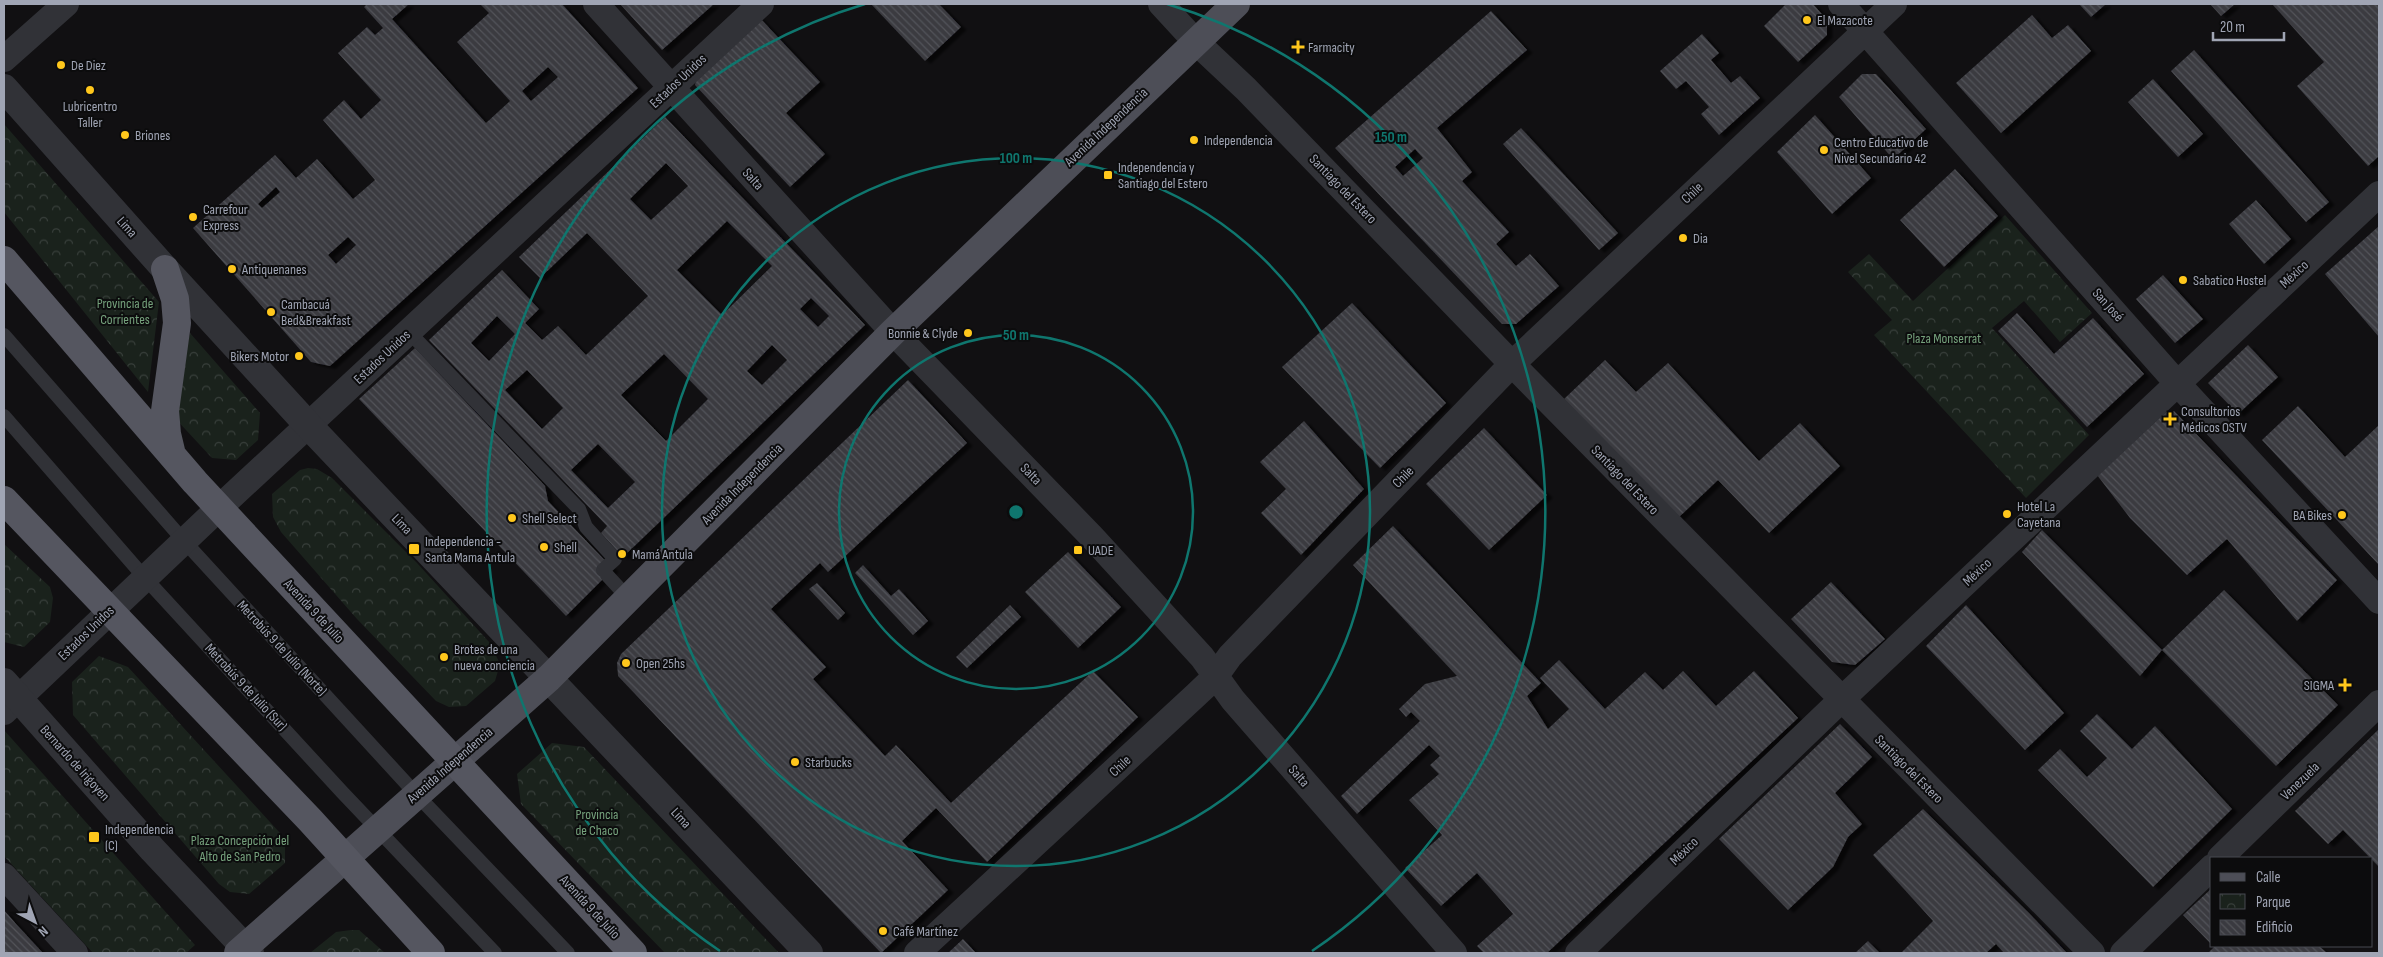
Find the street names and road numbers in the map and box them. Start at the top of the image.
street label: Estados Unidos [646,50,710,112]
street label: Avenida Independencia [1060,84,1151,171]
street label: Santiago del Estero [1306,151,1380,227]
street label: Salta [739,165,767,193]
street label: Chile [1678,179,1706,207]
street label: Lima [113,213,141,241]
street label: México [2276,256,2312,291]
street label: San José [2089,285,2127,325]
street label: Estados Unidos [350,326,414,388]
street label: Avenida Independencia [697,440,786,529]
street label: Santiago del Estero [1588,442,1662,518]
street label: Salta [1017,460,1045,488]
street label: Chile [1389,463,1417,491]
street label: Lima [388,510,416,538]
street label: México [1959,554,1995,589]
street label: Avenida 9 de Julio [279,575,348,647]
street label: Metrobús 9 de Julio (Norte) [233,597,331,699]
street label: Estados Unidos [54,602,118,664]
street label: Metrobús 9 de Julio (Sur) [201,640,291,734]
street label: Bernardo de Irigoyen [36,722,114,804]
street label: Avenida Independencia [403,723,496,807]
street label: Santiago del Estero [1871,731,1947,807]
street label: Chile [1106,752,1134,780]
street label: Venezuela [2277,758,2323,804]
street label: Salta [1285,762,1313,790]
street label: Lima [667,804,695,832]
street label: México [1666,833,1702,869]
street label: Avenida 9 de Julio [555,871,624,943]

